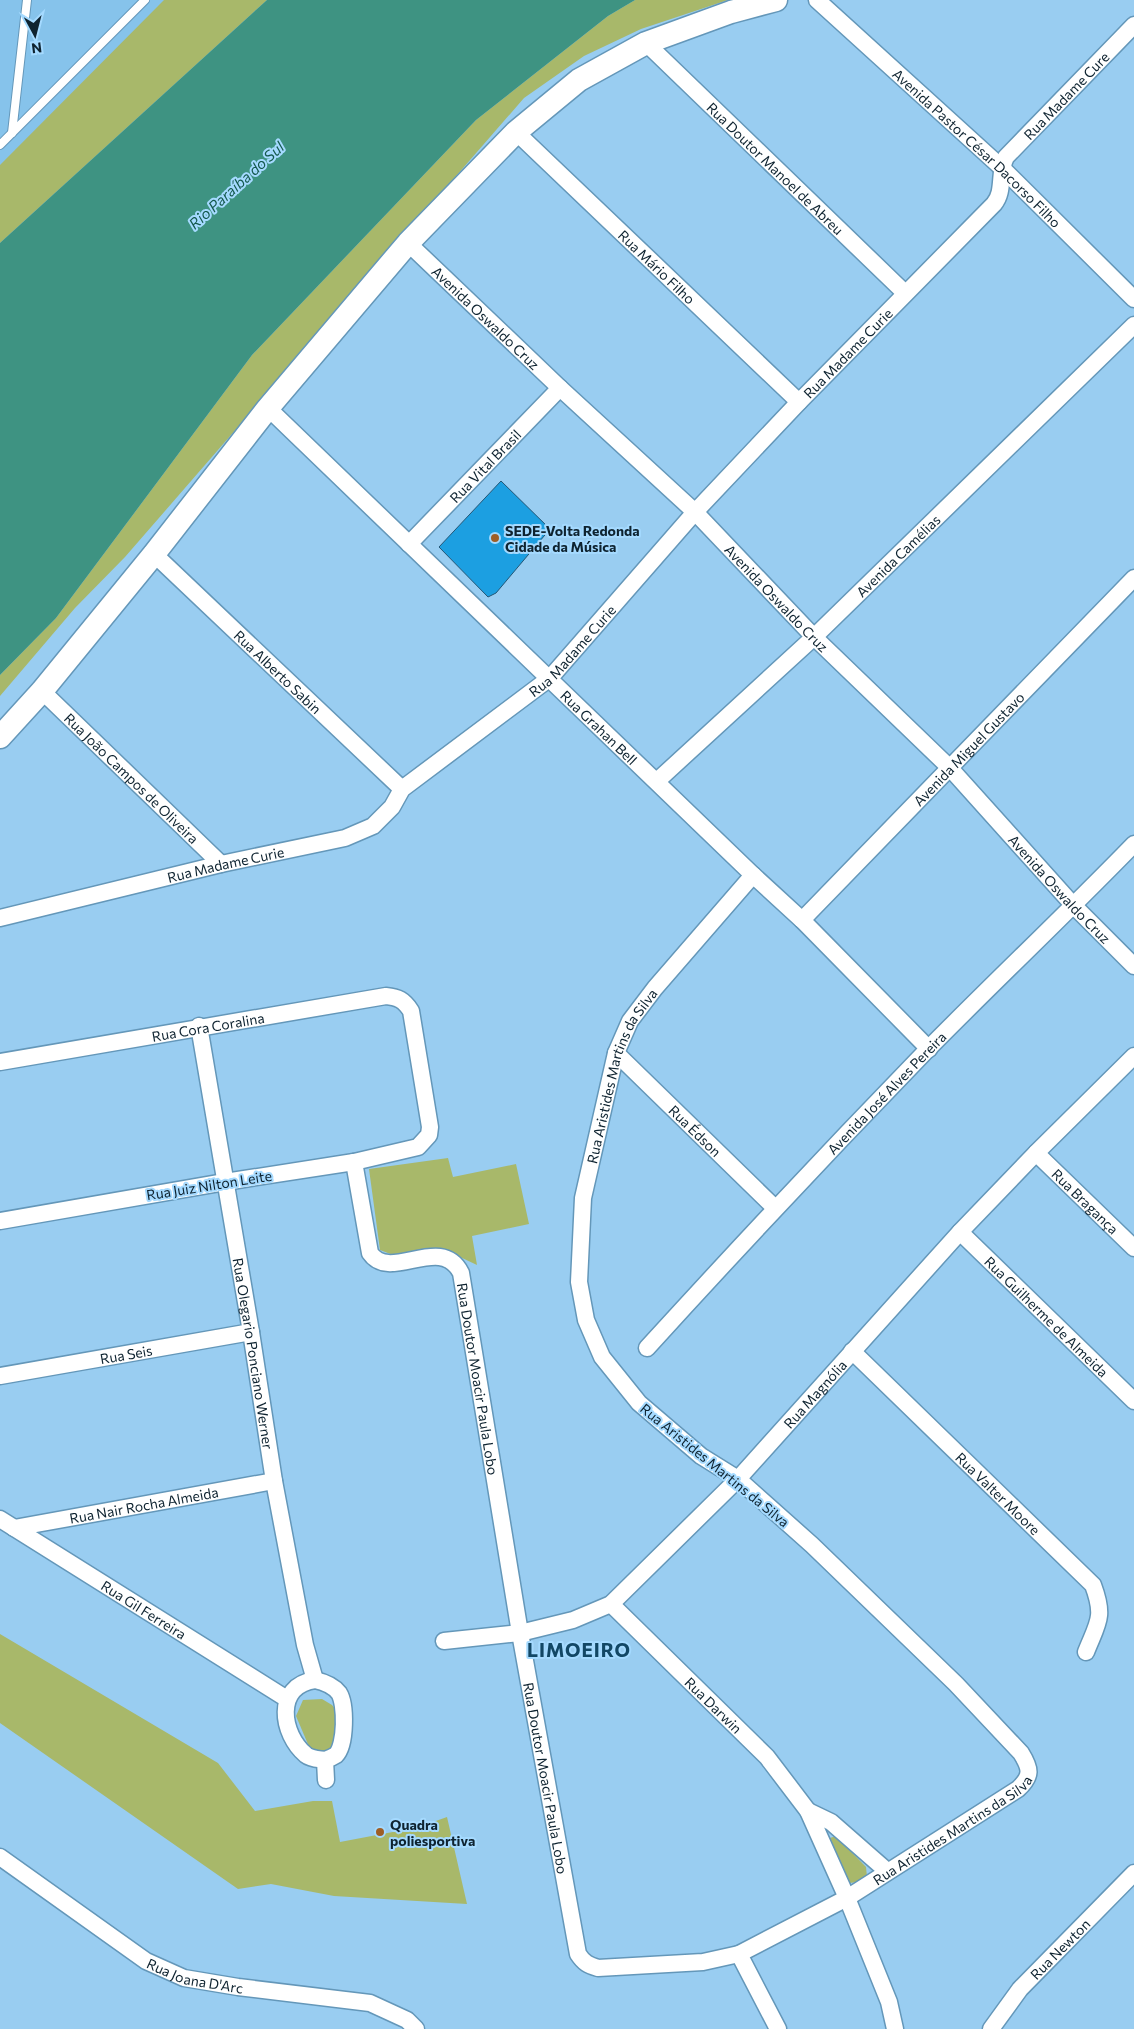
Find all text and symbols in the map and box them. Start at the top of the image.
north arrow [10,10,60,60]
text: N [30,39,43,57]
street label: Rua Madame Cure [1020,48,1112,143]
street label: Avenida Pastor César Dacorso Filho [890,65,1065,231]
street label: Rua Doutor Manoel de Abreu [704,98,847,238]
water label: Rio Paraíba do Sul [185,137,288,232]
street label: Rua Mário Filho [615,226,699,307]
street label: Avenida Oswaldo Cruz [429,262,543,373]
street label: Rua Madame Curie [800,304,895,401]
street label: Rua Vital Brasil [446,426,524,506]
street label: Avenida Camélias [852,511,943,600]
place label: SEDE-Volta Redonda Cidade da Música [505,522,640,555]
marker: SEDE-Volta Redonda Cidade da Música [489,532,501,544]
street label: Avenida Oswaldo Cruz [722,541,832,655]
street label: Rua Madame Curie [525,601,619,700]
street label: Rua Alberto Sabin [231,626,325,717]
street label: Rua Grahan Bell [558,686,641,768]
street label: Avenida Miguel Gustavo [909,688,1027,809]
street label: Rua João Campos de Oliveira [61,709,203,847]
street label: Avenida Oswaldo Cruz [1005,831,1114,946]
street label: Rua Madame Curie [165,842,286,885]
street label: Rua Aristides Martins da Silva [583,985,660,1165]
street label: Rua Cora Coralina [150,1008,266,1044]
street label: Avenida José Alves Pereira [823,1028,949,1157]
street label: Rua Édson [666,1101,725,1160]
street label: Rua Bragança [1049,1165,1122,1237]
street label: Rua Juiz Nilton Leite [145,1167,273,1203]
street label: Rua Guilherme de Almeida [981,1252,1112,1380]
street label: Rua Olegario Ponciano Werner [230,1256,278,1451]
street label: Rua Doutor Moacir Paula Lobo [454,1281,502,1476]
street label: Rua Seis [99,1341,154,1367]
street label: Rua Magnólia [779,1356,850,1432]
street label: Rua Aristides Martins da Silva [637,1400,793,1530]
street label: Rua Valter Moore [953,1448,1044,1538]
street label: Rua Nair Rocha Almeida [68,1483,220,1526]
street label: Rua Gil Ferreira [98,1576,190,1642]
district label: LIMOEIRO [527,1638,631,1661]
street label: Rua Darwin [682,1673,746,1737]
street label: Rua Doutor Moacir Paula Lobo [521,1681,572,1875]
street label: Rua Aristides Martins da Silva [869,1772,1035,1888]
place label: Quadra poliesportiva [390,1816,475,1849]
marker: Quadra poliesportiva [374,1826,386,1838]
street label: Rua Newton [1026,1915,1093,1982]
street label: Rua Joana D'Arc [144,1954,244,1996]

